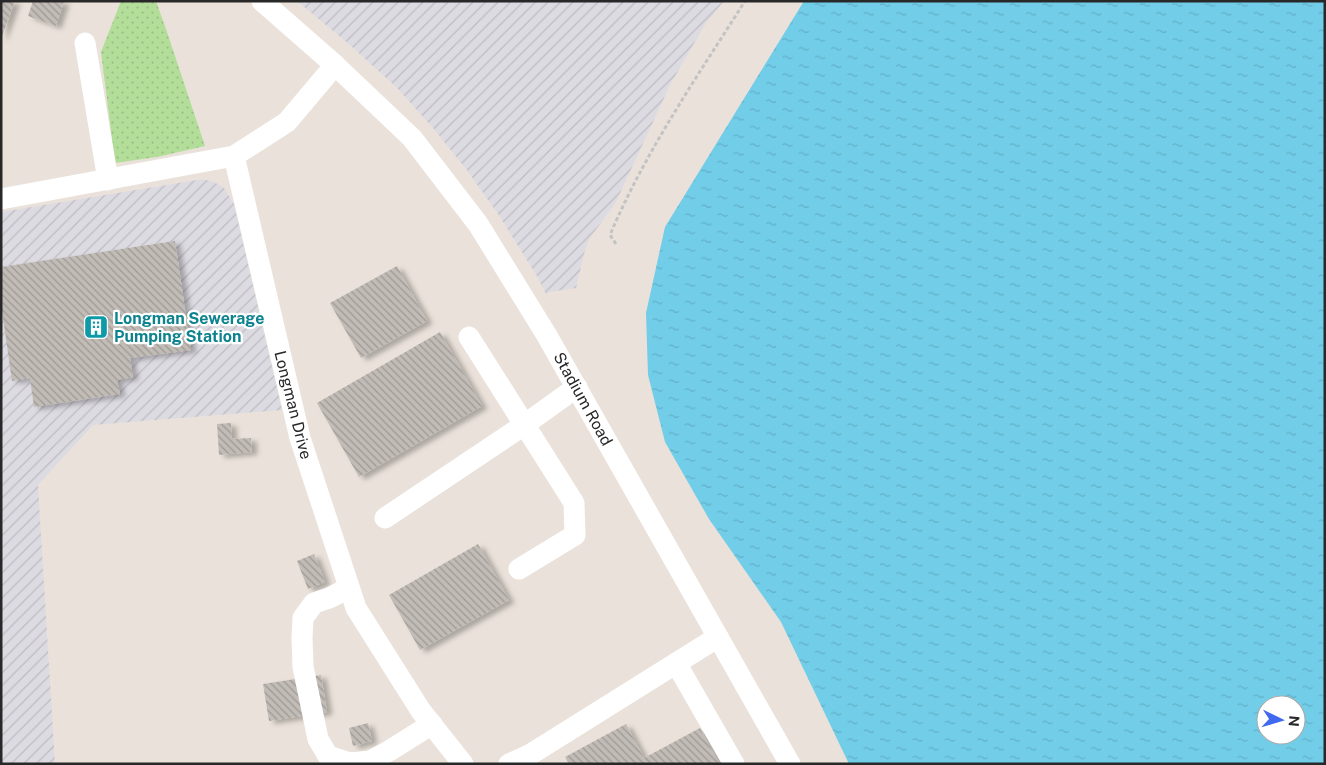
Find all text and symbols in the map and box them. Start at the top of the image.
place label: Longman Sewerage Pumping Station [114,309,264,346]
building icon: Longman Sewerage Pumping Station [83,314,109,340]
street label: Longman Drive [270,349,316,461]
street label: Stadium Road [549,349,617,449]
north arrow [1256,695,1306,745]
text: N [1286,715,1302,727]

